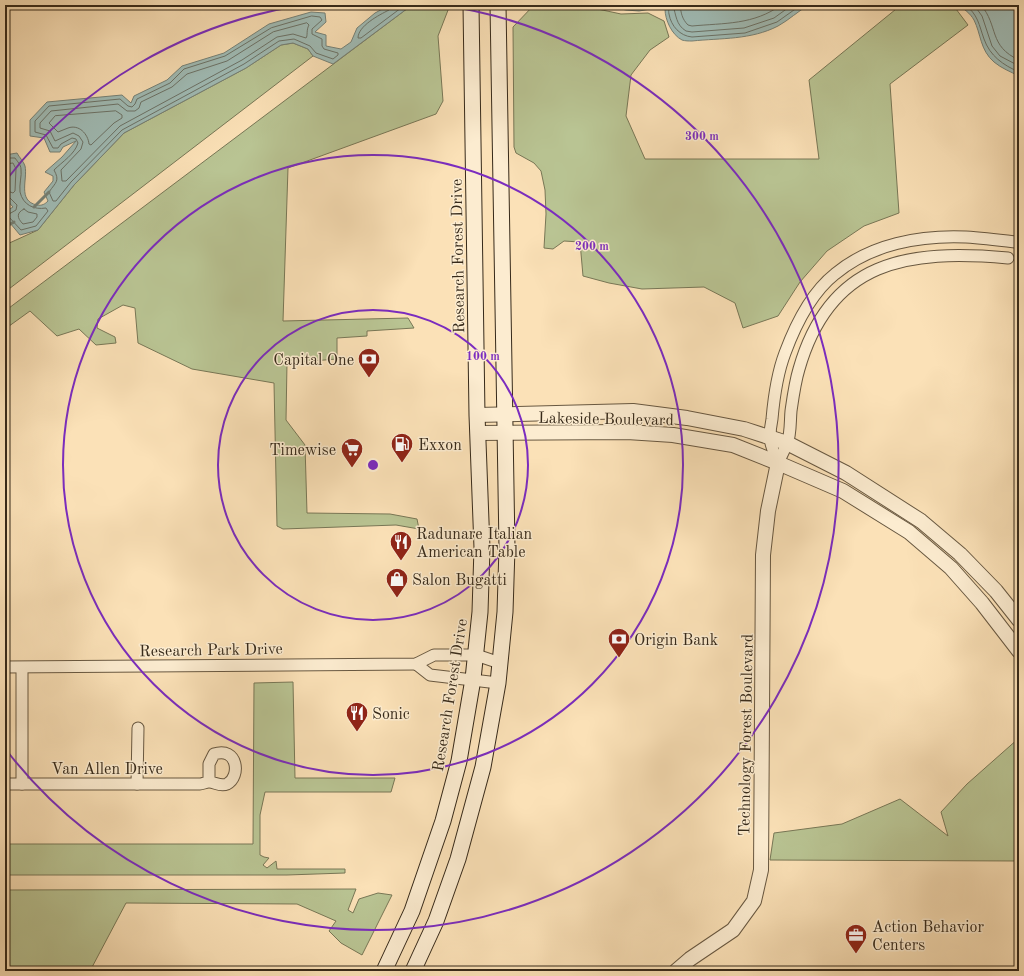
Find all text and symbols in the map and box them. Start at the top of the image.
text: 300 m [685,131,719,143]
street label: Research Forest Drive [450,178,468,333]
text: 200 m [575,241,609,253]
bank icon: Capital One [356,346,382,379]
text: 100 m [466,351,500,363]
place label: Capital One [273,353,354,369]
street label: Lakeside Boulevard [538,411,674,429]
fuel station icon: Exxon [389,431,415,464]
supermarket icon: Timewise [339,436,365,469]
place label: Exxon [418,438,462,454]
place label: Timewise [269,443,336,459]
centre of rings [366,458,380,472]
place label: Radunare Italian American Table [416,527,533,561]
restaurant icon: Radunare Italian American Table [388,529,414,562]
shop icon: Salon Bugatti [384,566,410,599]
place label: Salon Bugatti [412,573,507,589]
street label: Research Forest Drive [431,618,471,773]
bank icon: Origin Bank [606,626,632,659]
place label: Origin Bank [634,633,718,649]
street label: Technology Forest Boulevard [737,634,757,836]
street label: Research Park Drive [139,642,283,660]
restaurant icon: Sonic [344,700,370,733]
place label: Sonic [372,707,410,723]
street label: Van Allen Drive [51,762,163,778]
place label: Action Behavior Centers [872,920,984,954]
office icon: Action Behavior Centers [843,922,869,955]

